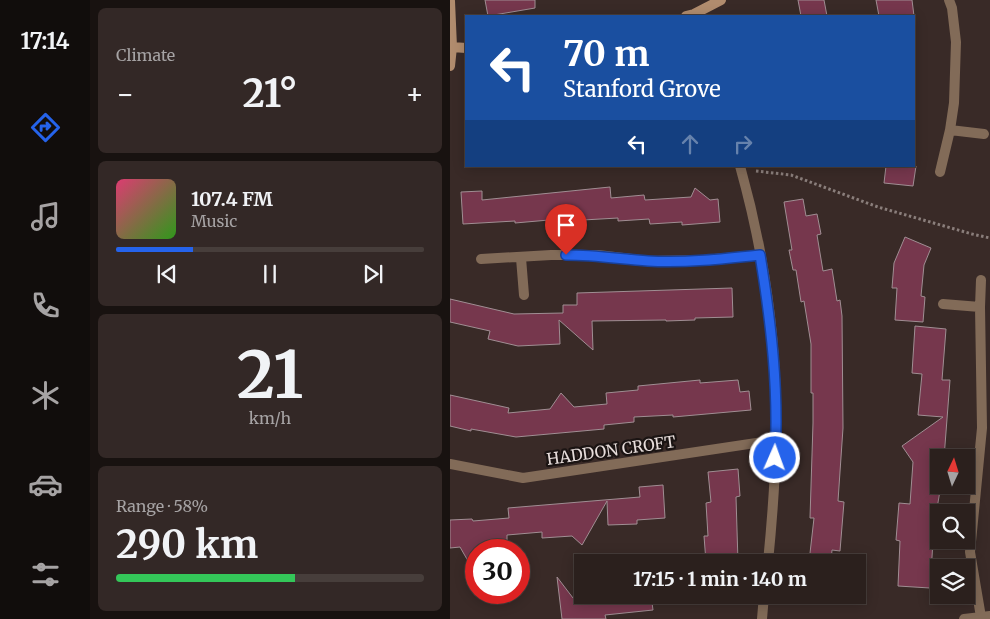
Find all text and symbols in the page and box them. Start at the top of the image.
text: 17:14 [20,27,70,55]
text: 70 m [563,32,650,76]
icon: left [480,35,545,100]
text: Climate [116,45,175,65]
text: 21° [243,70,297,117]
text: Stanford Grove [563,75,721,103]
text: − [116,76,135,112]
text: + [405,76,424,112]
icon: directions [28,110,63,145]
icon: left [623,130,651,158]
icon: ahead [676,130,704,158]
icon: right [729,130,757,158]
text: 107.4 FM [191,187,273,211]
icon: music [28,199,63,234]
pin [545,204,587,255]
text: Music [191,211,237,231]
icon: arrive [552,211,580,239]
icon: previous [153,260,181,288]
icon: pause [256,260,284,288]
icon: next [359,260,387,288]
icon: phone [28,288,63,323]
text: 21 [237,334,303,416]
icon: climate [28,378,63,413]
text: km/h [249,408,291,428]
street label: HADDON CROFT [545,431,677,469]
position arrow [748,431,800,483]
north arrow [930,449,975,494]
map controls [930,449,975,604]
icon: car [28,467,63,502]
text: Range · 58% [116,496,208,516]
button: search [930,504,975,549]
text: 290 km [116,521,258,568]
speed limit sign: 30 [465,539,530,604]
icon: filters [28,557,63,592]
button: layers [930,559,975,604]
text: 17:15 · 1 min · 140 m [633,567,807,591]

